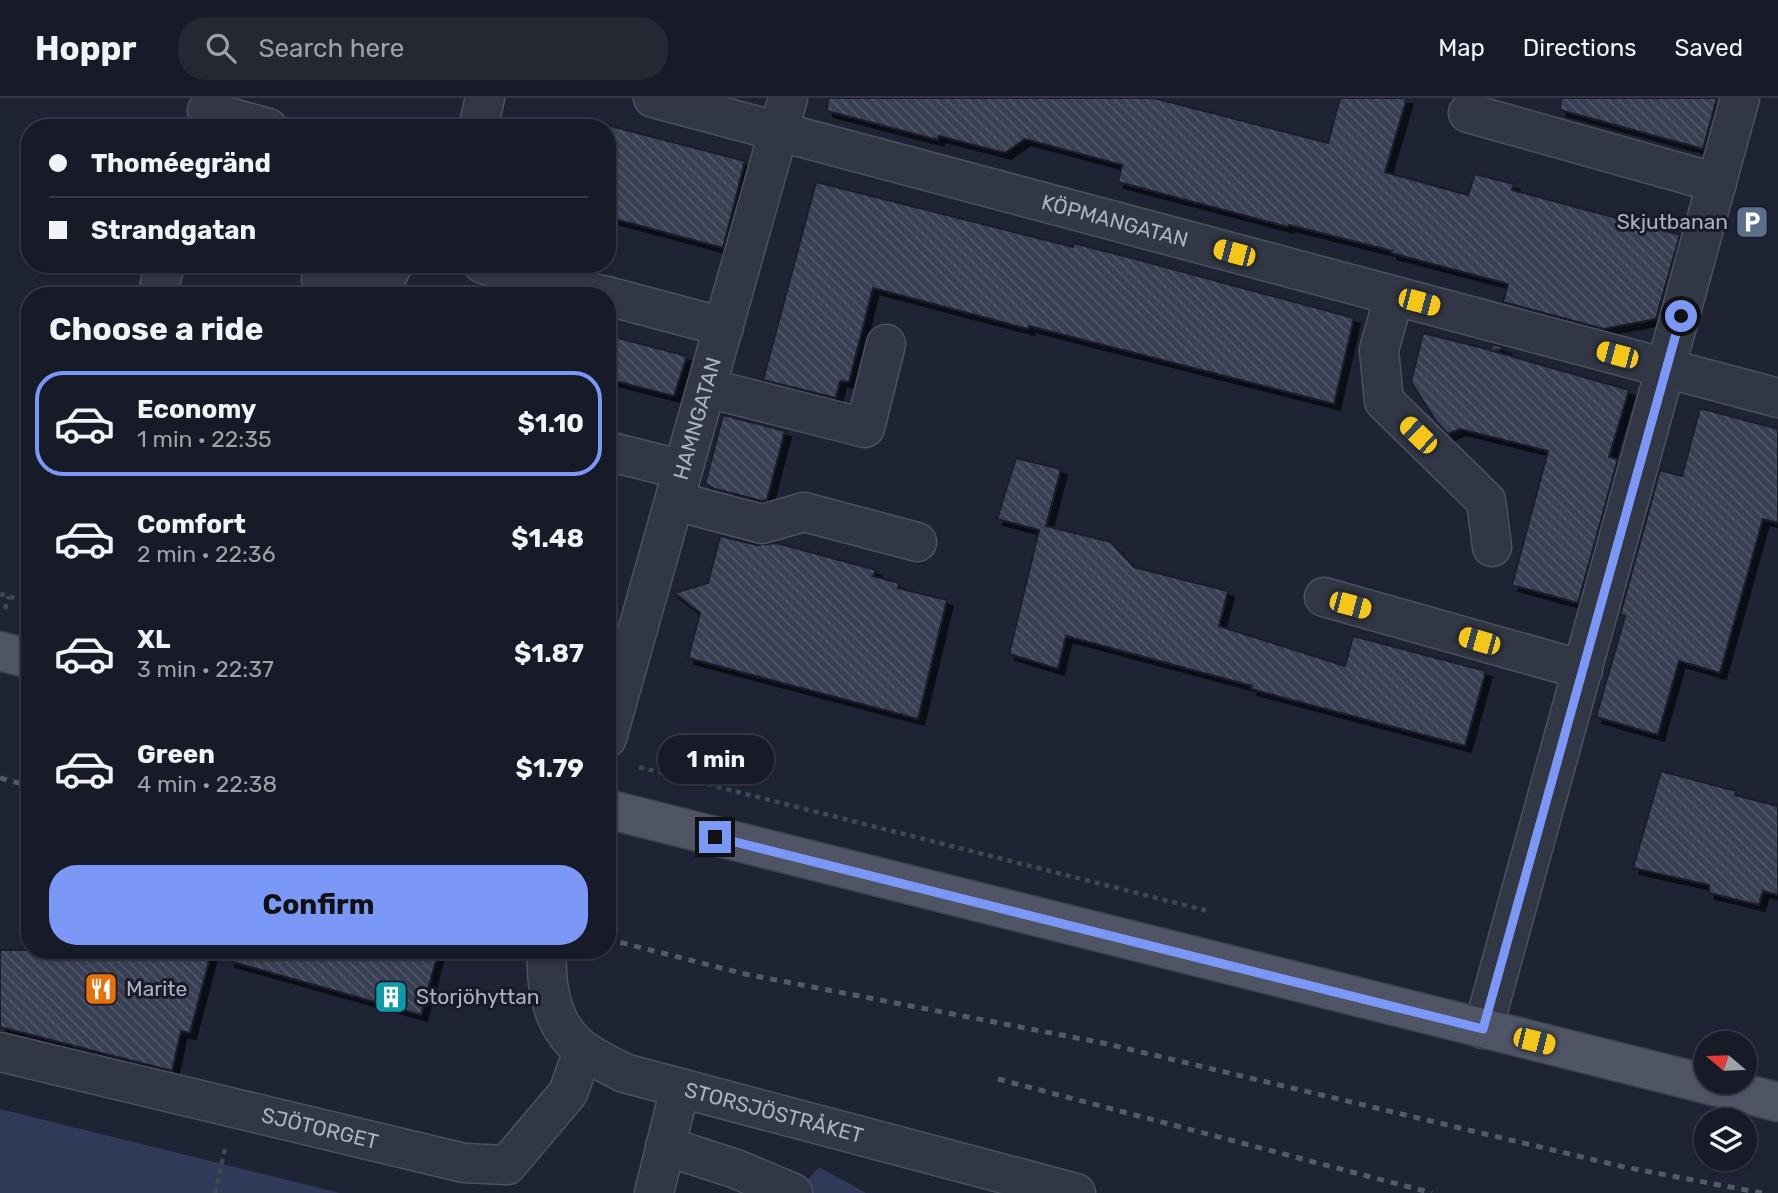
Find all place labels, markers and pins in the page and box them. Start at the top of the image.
parking icon: Skjutbanan [1733,203,1771,241]
place label: Skjutbanan [1617,209,1728,234]
restaurant icon: Marite [82,970,120,1008]
place label: Marite [126,976,187,1001]
building icon: Storjöhyttan [372,978,410,1016]
place label: Storjöhyttan [416,984,539,1009]

